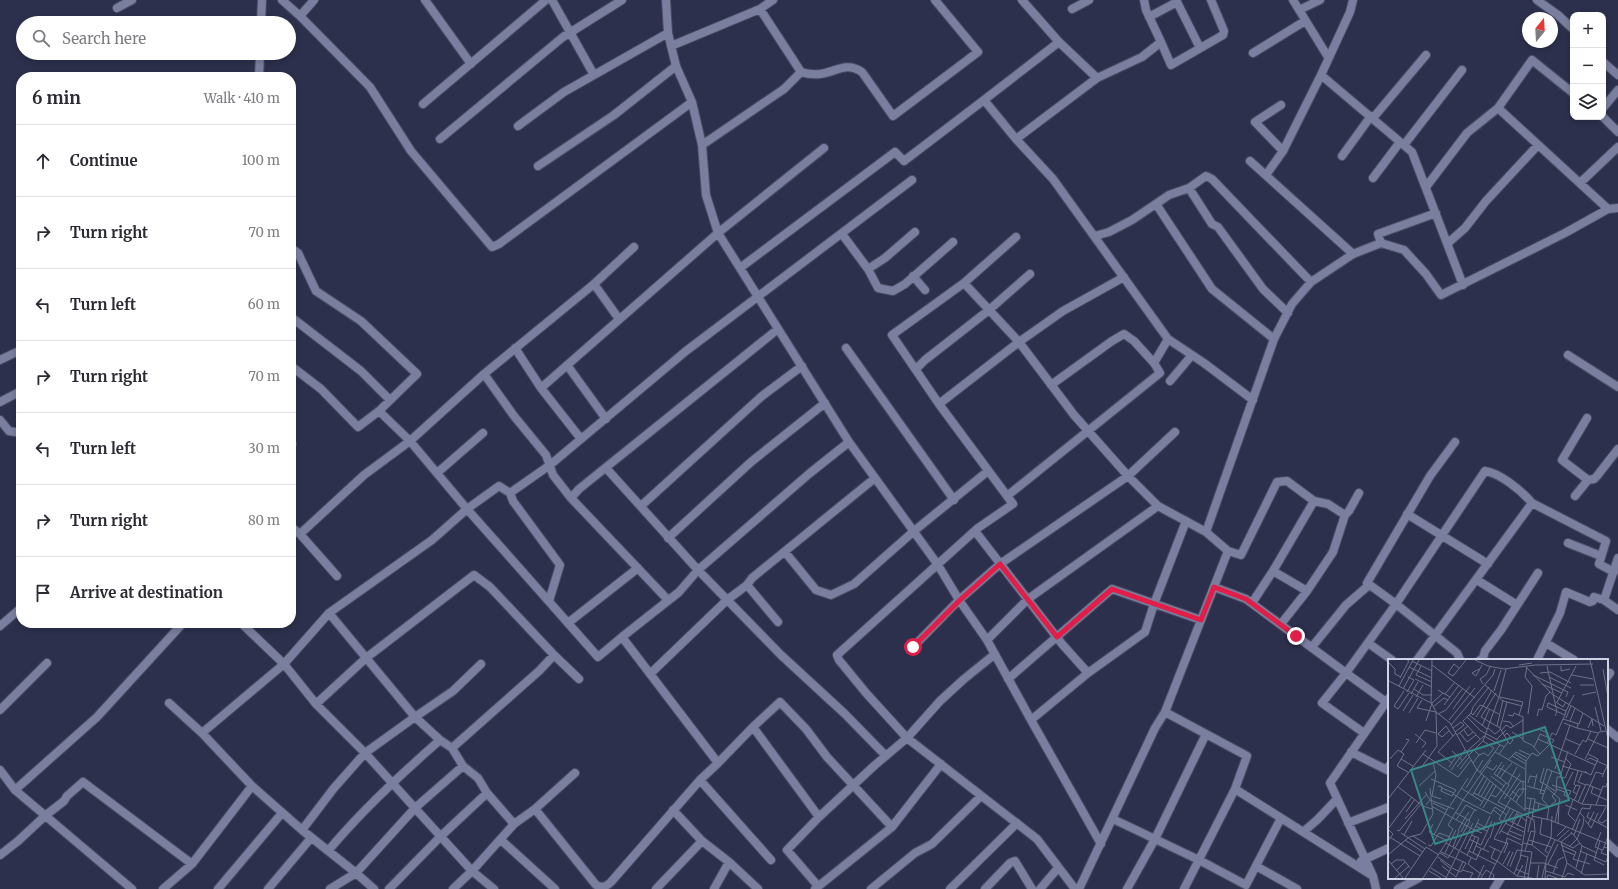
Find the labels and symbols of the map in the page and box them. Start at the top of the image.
north arrow [1522,12,1558,48]
route end [1287,627,1305,645]
route start [904,638,922,656]
inset map [1388,659,1608,879]

